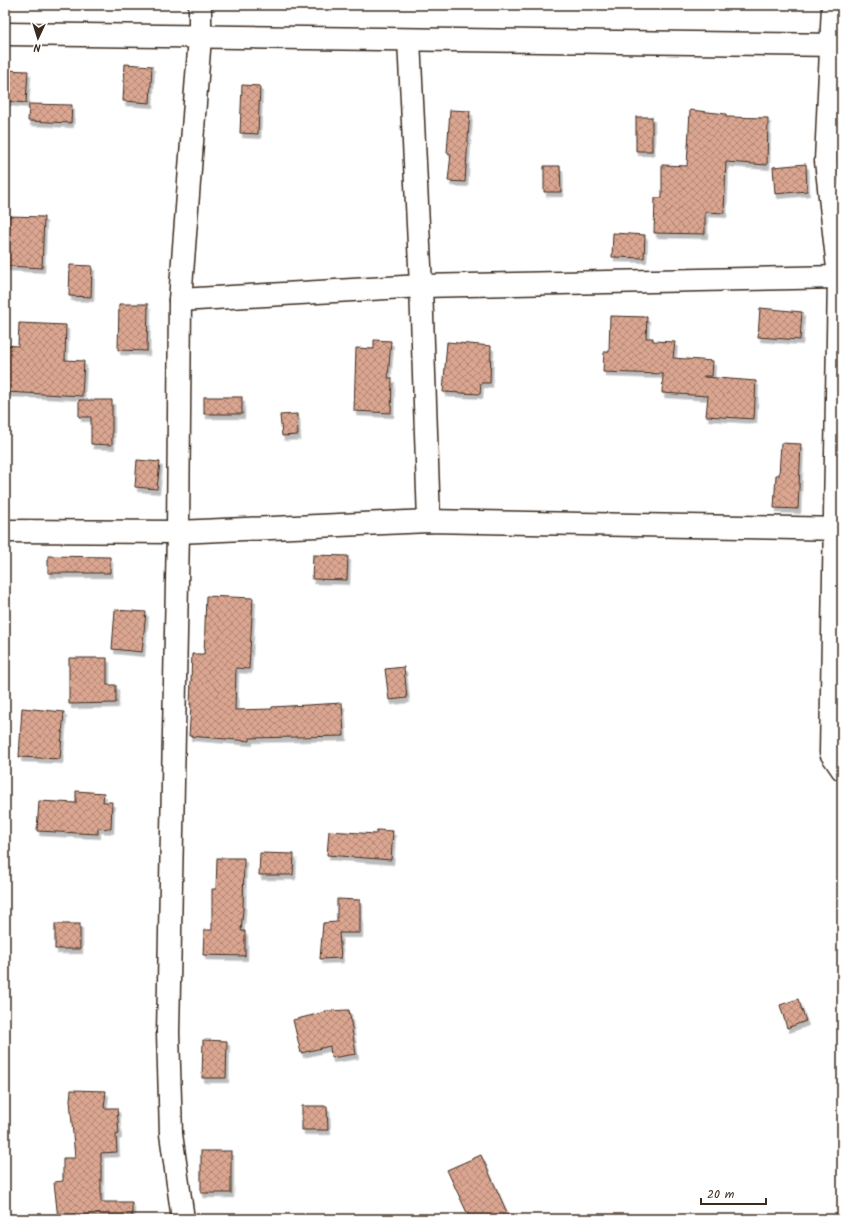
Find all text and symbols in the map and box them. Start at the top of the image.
north arrow [18,18,58,58]
text: N [33,38,41,56]
scale bar [701,1180,766,1206]
text: 20 m [707,1185,735,1204]

